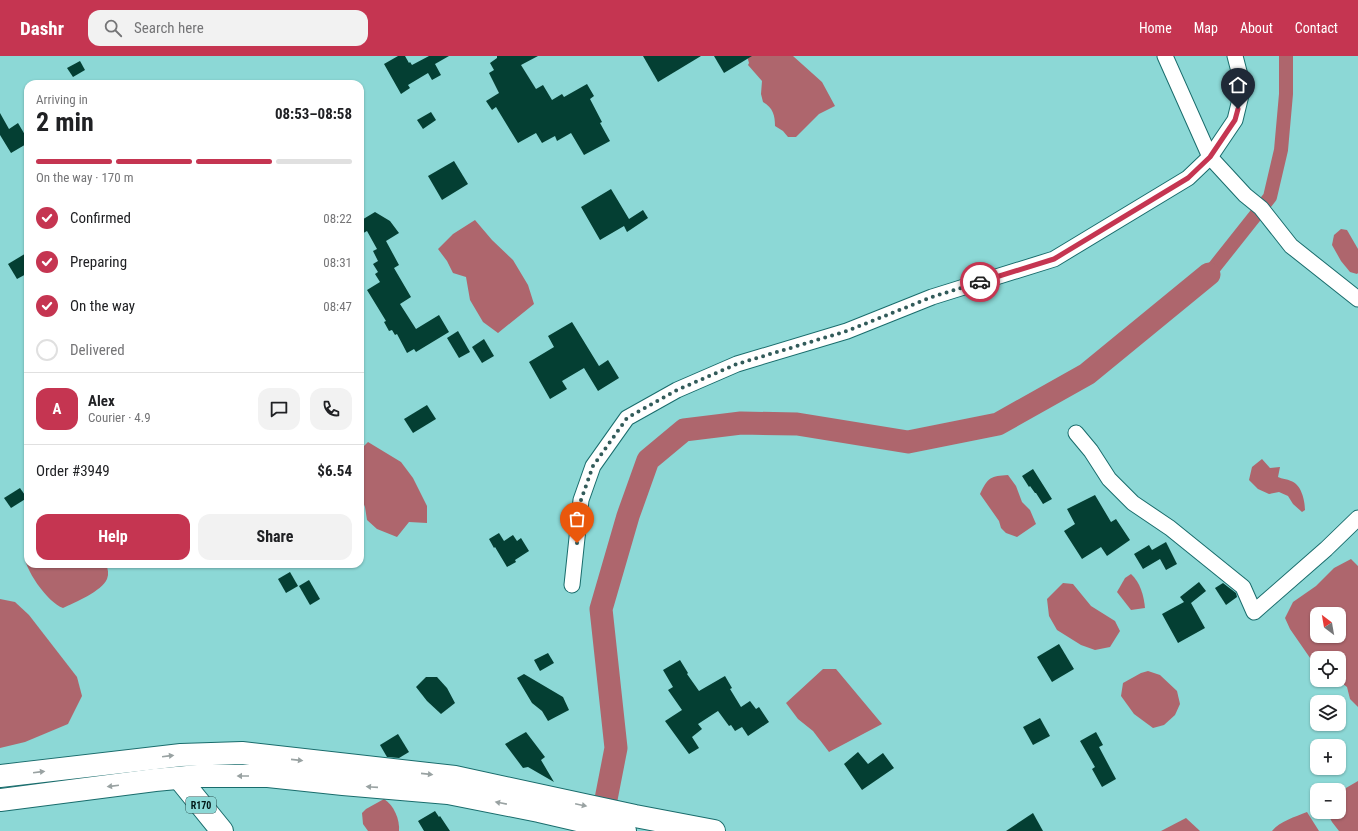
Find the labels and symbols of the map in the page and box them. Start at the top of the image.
pin [1221,68,1255,109]
courier [960,262,1000,302]
pin [560,502,594,543]
north arrow [1310,607,1346,643]
one-way arrow [162,753,174,759]
one-way arrow [291,756,303,763]
one-way arrow [33,768,45,775]
one-way arrow [420,771,433,777]
one-way arrow [236,773,249,779]
one-way arrow [107,783,119,789]
one-way arrow [366,783,378,790]
road number: R170 [186,797,216,813]
one-way arrow [495,800,507,806]
one-way arrow [574,802,587,808]

